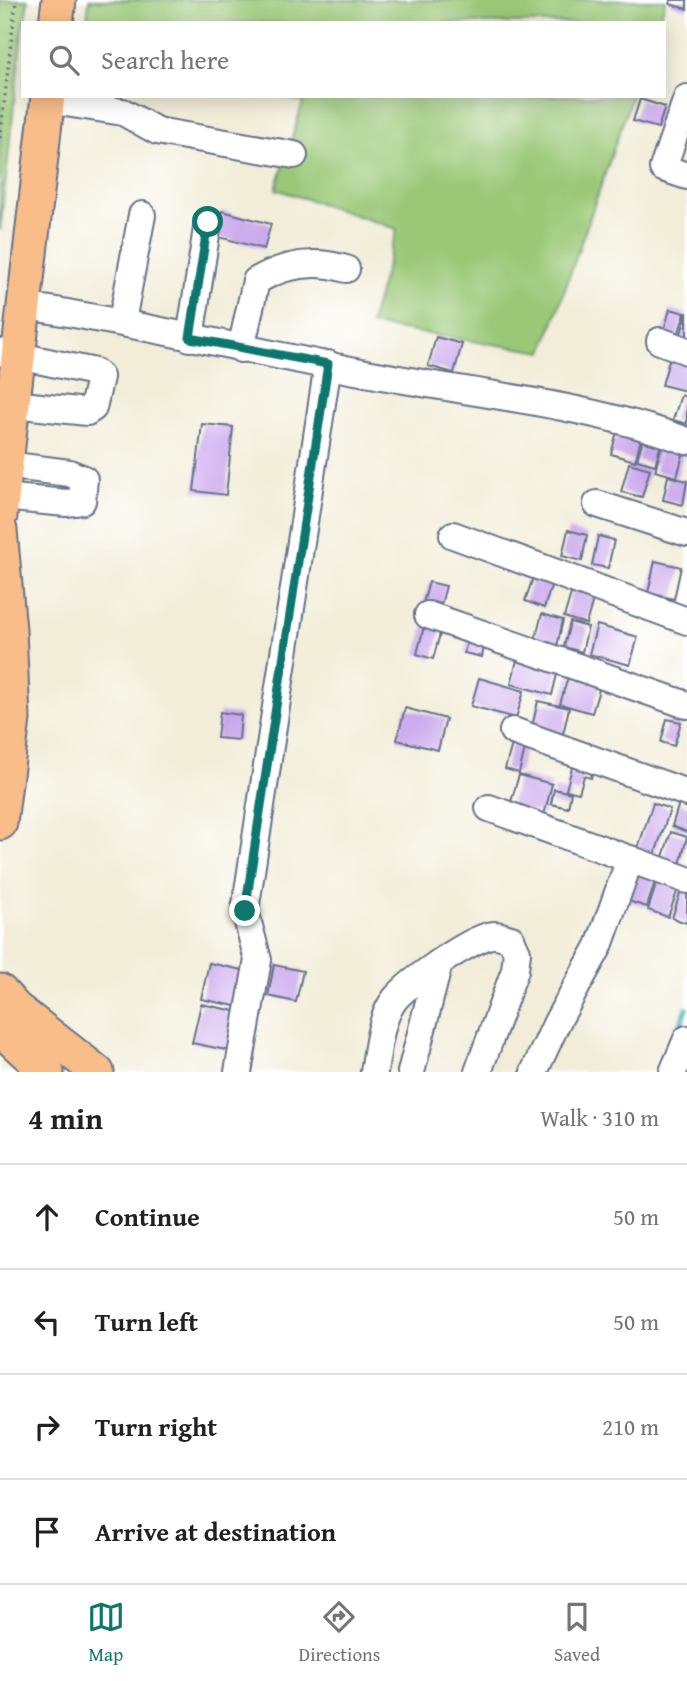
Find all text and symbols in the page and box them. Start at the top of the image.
search box [21,21,666,98]
text: Search here [101,40,229,79]
icon: search [45,41,83,79]
route start [192,206,223,237]
route end [229,895,260,926]
text: 4 min [28,1096,103,1140]
text: Walk · 310 m [540,1101,659,1134]
text: Continue [95,1197,200,1236]
icon: ahead [28,1198,66,1236]
text: 50 m [613,1200,659,1233]
text: Turn left [95,1302,198,1341]
icon: left [28,1303,66,1341]
text: 50 m [613,1305,659,1338]
text: Turn right [95,1407,217,1446]
icon: right [28,1408,66,1446]
text: 210 m [602,1410,659,1443]
text: Arrive at destination [95,1512,336,1551]
icon: arrive [28,1513,66,1551]
tab: Map [87,1598,125,1668]
tab: Directions [299,1598,380,1668]
tab: Saved [554,1598,600,1668]

